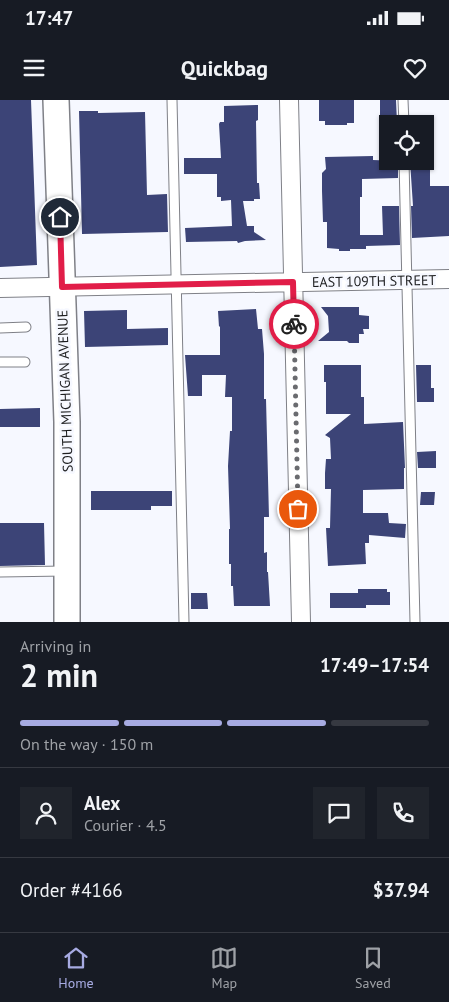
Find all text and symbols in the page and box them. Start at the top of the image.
text: 17:47 [25,6,73,30]
icon: menu [20,54,48,82]
text: Quickbag [181,54,268,82]
icon: heart [401,54,429,82]
map controls [379,115,434,170]
button: locate [379,115,434,170]
pin [39,196,81,238]
icon: home [46,203,74,231]
street label: EAST 109TH STREET [312,271,436,291]
courier [269,299,319,349]
street label: SOUTH MICHIGAN AVENUE [53,310,77,472]
icon: bike [280,310,308,338]
pin [277,488,319,530]
icon: bag [284,495,312,523]
text: Arriving in [20,636,91,656]
text: 17:49–17:54 [320,653,429,677]
text: 2 min [20,654,98,696]
text: On the way · 150 m [20,734,153,754]
button: person [20,787,72,839]
button: chat [313,787,365,839]
button: phone [377,787,429,839]
text: Alex [84,791,120,815]
text: Courier · 4.5 [84,815,167,835]
text: Order #4166 [20,878,123,902]
text: $37.94 [373,878,429,902]
tab: Home [58,944,94,992]
tab: Map [210,944,238,992]
tab: Saved [355,944,391,992]

